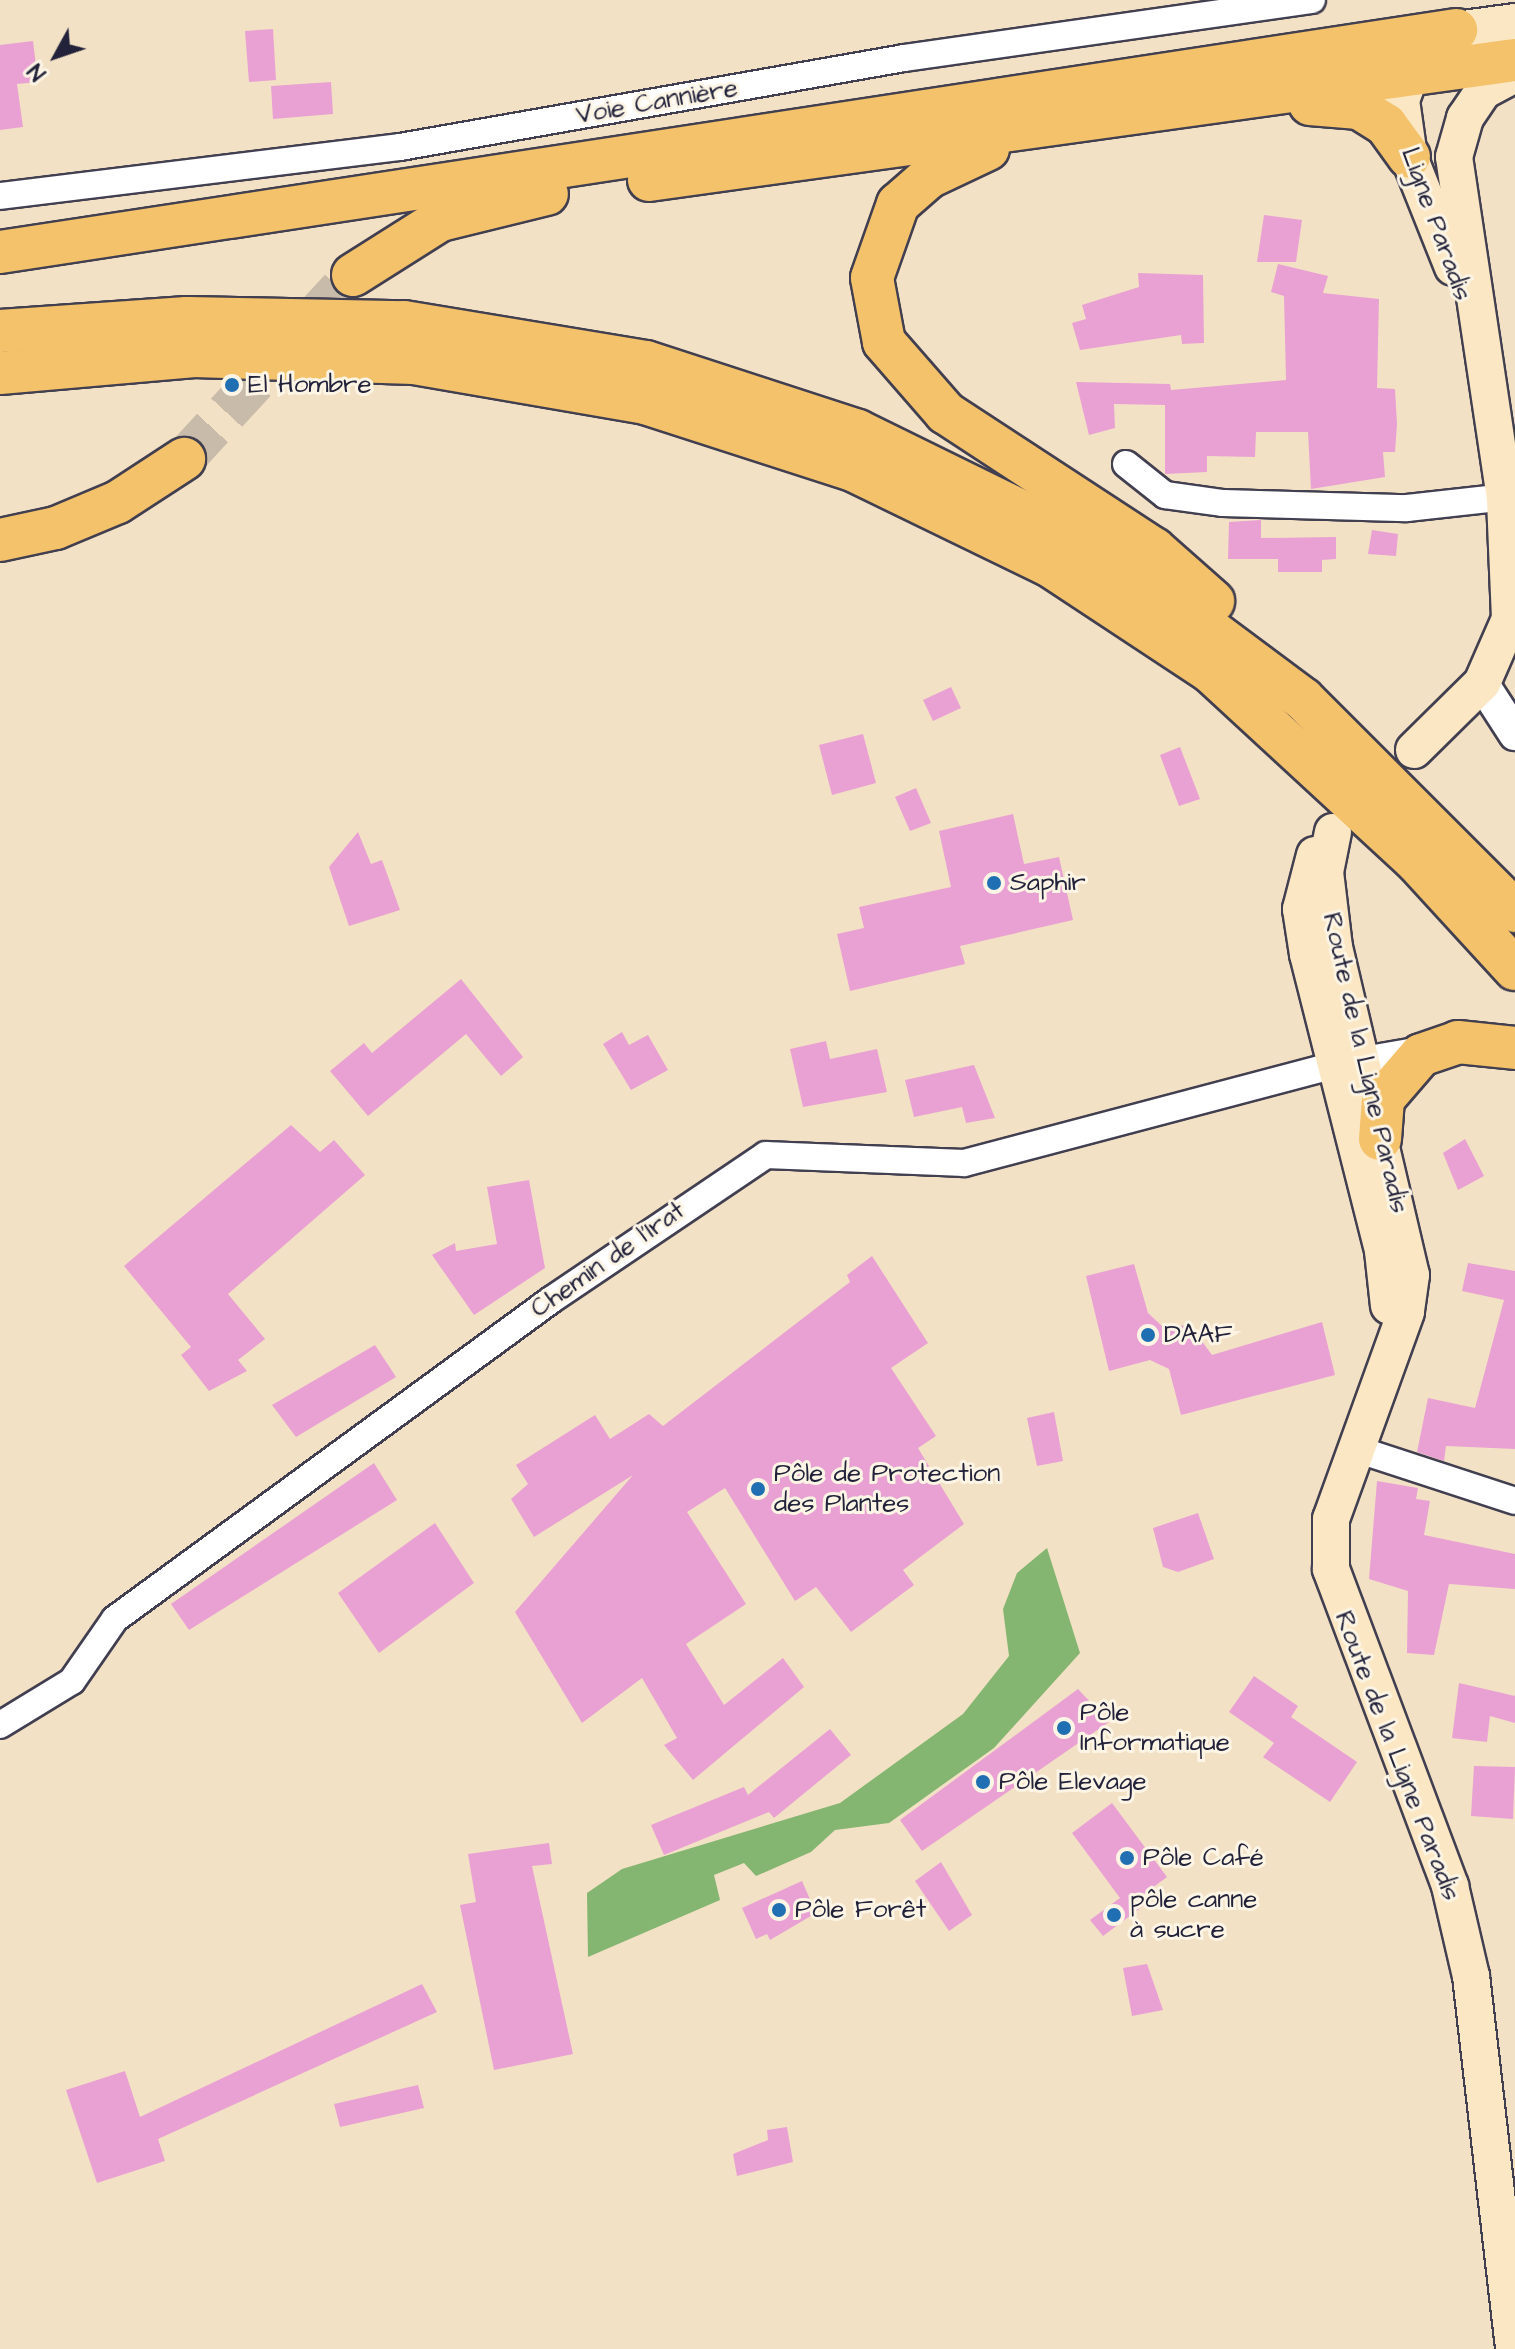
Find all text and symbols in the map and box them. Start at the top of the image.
north arrow [16,16,96,96]
text: N [21,57,54,87]
street label: Voie Cannière [574,72,740,132]
street label: Ligne Paradis [1394,143,1478,305]
place label: El Hombre [248,369,372,401]
marker: El Hombre [223,376,241,394]
place label: Saphir [1010,867,1086,899]
marker: Saphir [985,874,1003,892]
street label: Route de la Ligne Paradis [1315,910,1415,1216]
street label: Chemin de l'Irat [525,1195,691,1325]
place label: DAAF [1164,1319,1232,1351]
marker: DAAF [1139,1326,1157,1344]
place label: Pôle de Protection des Plantes [774,1458,1000,1520]
marker: Pôle de Protection des Plantes [749,1480,767,1498]
street label: Route de la Ligne Paradis [1327,1607,1467,1905]
place label: Pôle Informatique [1080,1697,1230,1758]
marker: Pôle Informatique [1055,1719,1073,1737]
place label: Pôle Elevage [999,1766,1146,1798]
marker: Pôle Elevage [974,1773,992,1791]
place label: Pôle Café [1143,1842,1264,1874]
marker: Pôle Café [1118,1849,1136,1867]
place label: pôle canne à sucre [1130,1884,1257,1946]
place label: Pôle Forêt [795,1894,926,1926]
marker: Pôle Forêt [770,1901,788,1919]
marker: pôle canne à sucre [1105,1906,1123,1924]

